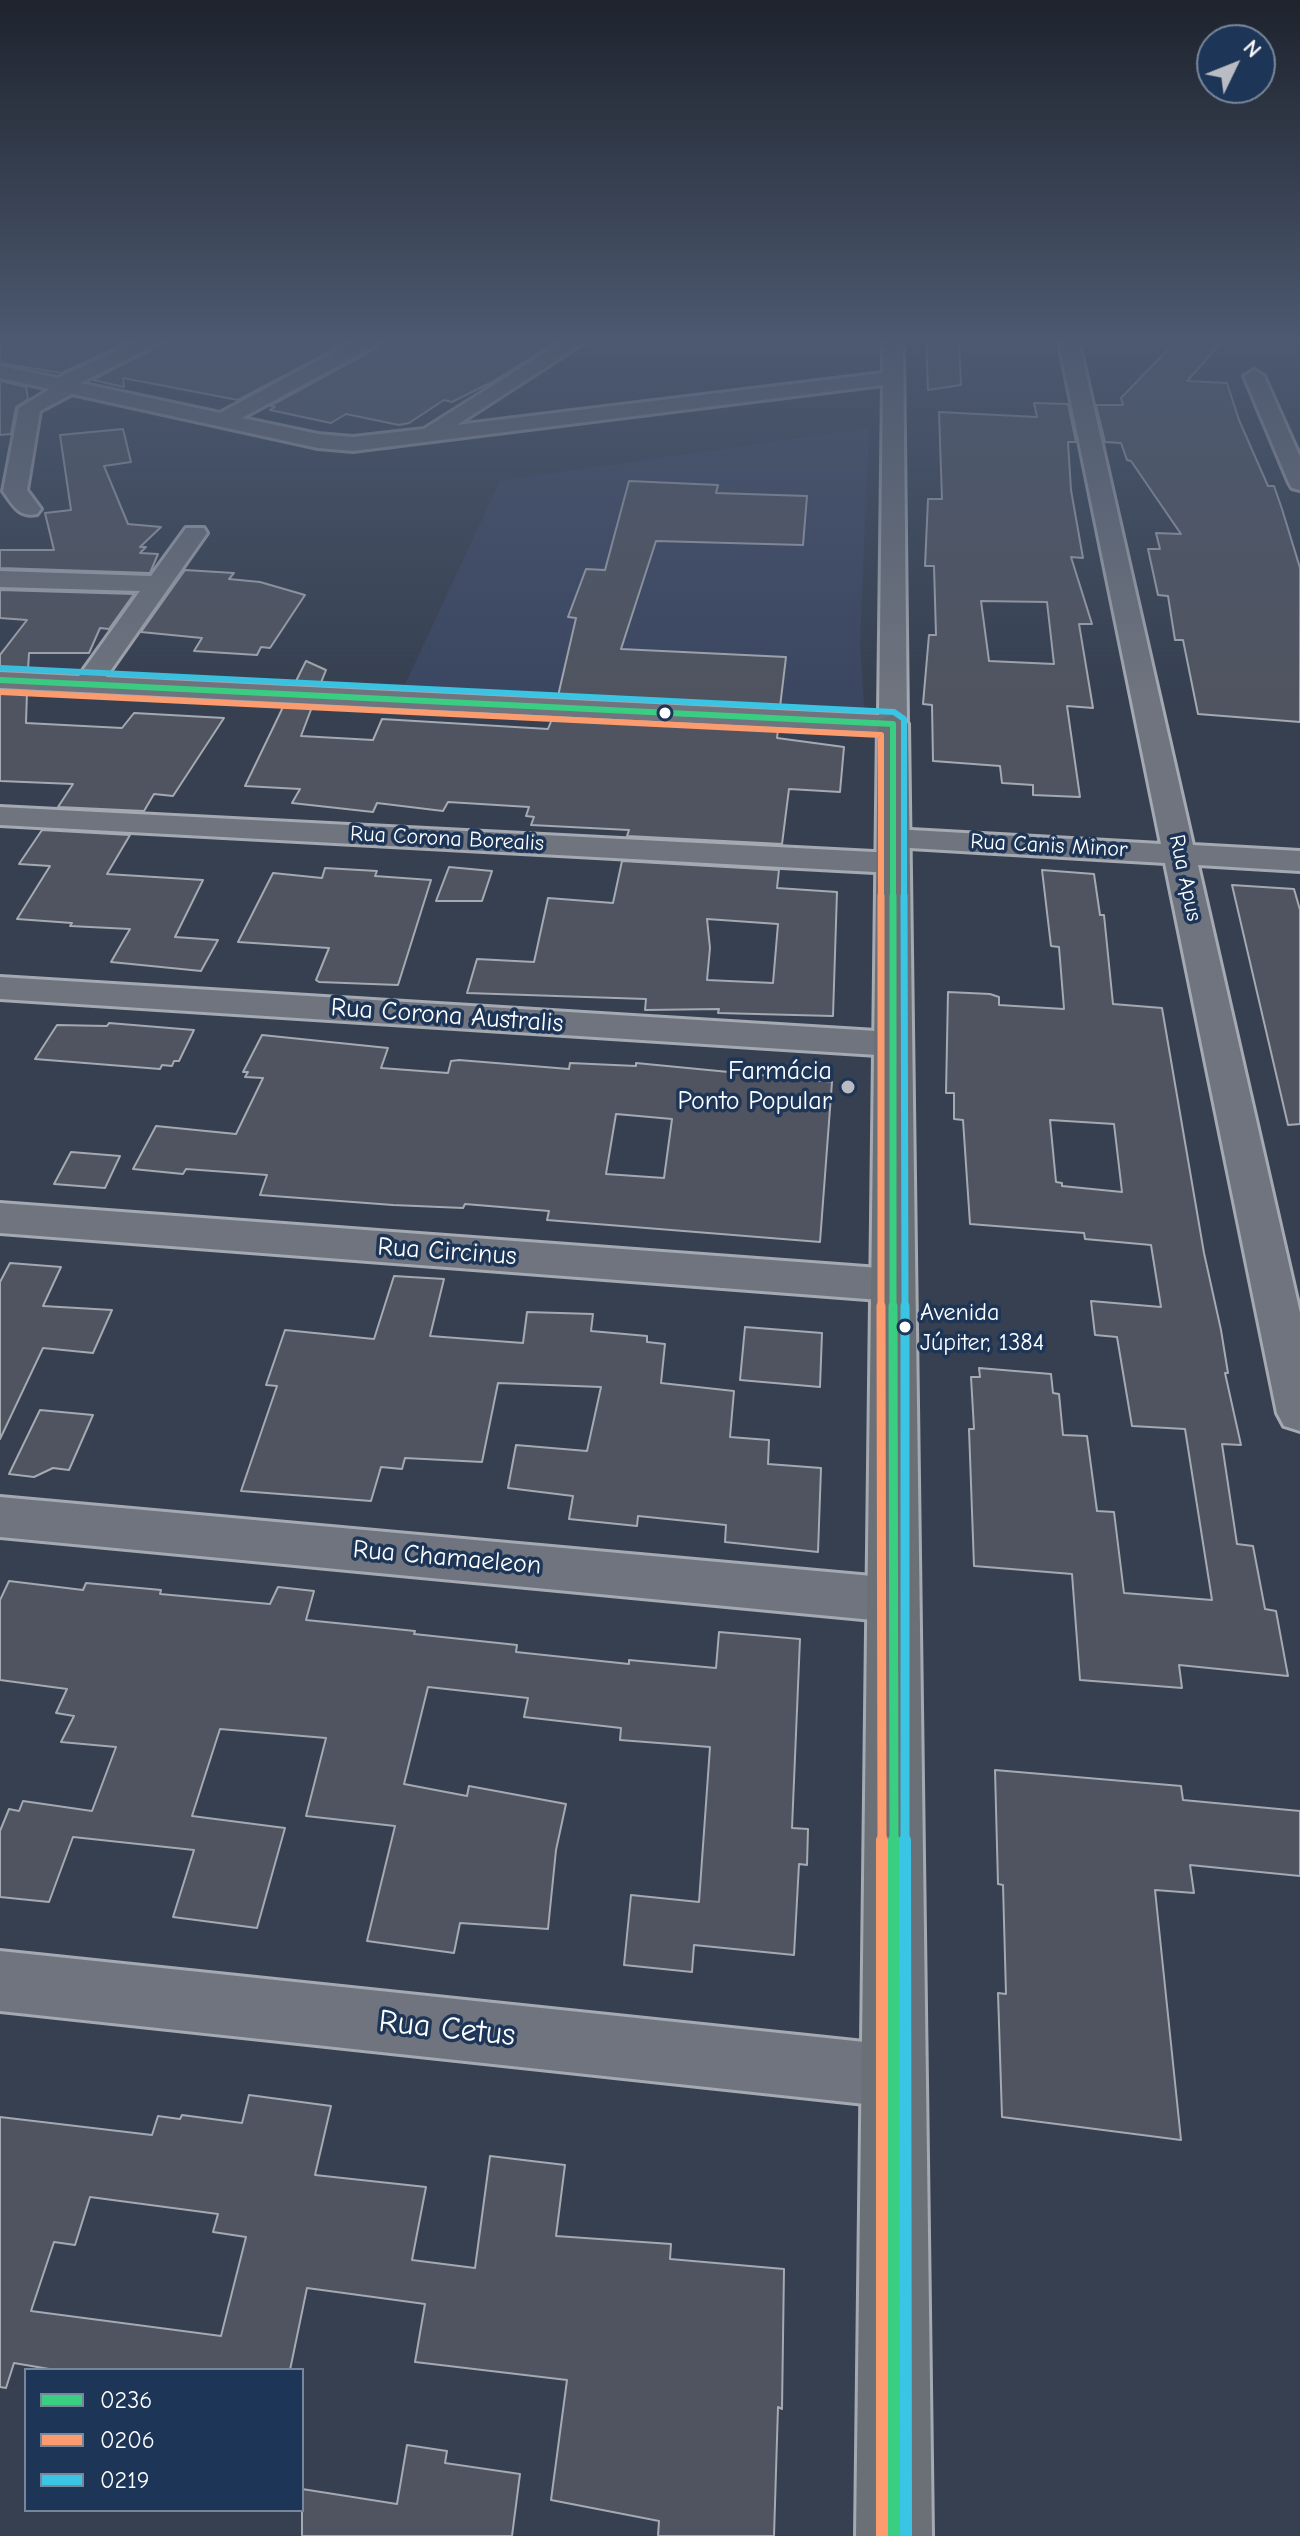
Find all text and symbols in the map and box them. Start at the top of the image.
north arrow [1196,24,1276,104]
text: N [1238,35,1266,63]
unlabelled marker [657,705,673,721]
street label: Rua Corona Borealis [349,821,545,857]
street label: Rua Canis Minor [970,829,1128,863]
street label: Rua Apus [1163,832,1207,924]
street label: Rua Corona Australis [330,992,564,1040]
place label: Farmácia Ponto Popular [678,1056,832,1118]
marker: Farmácia Ponto Popular [839,1078,857,1096]
street label: Rua Circinus [376,1232,518,1272]
place label: Avenida Júpiter, 1384 [920,1299,1044,1355]
marker: Avenida Júpiter, 1384 [897,1319,913,1335]
street label: Rua Chamaeleon [352,1534,542,1582]
street label: Rua Cetus [377,2003,517,2055]
legend [24,2368,304,2512]
text: 0236 [100,2386,152,2414]
text: 0206 [100,2426,155,2454]
text: 0219 [100,2466,149,2494]

